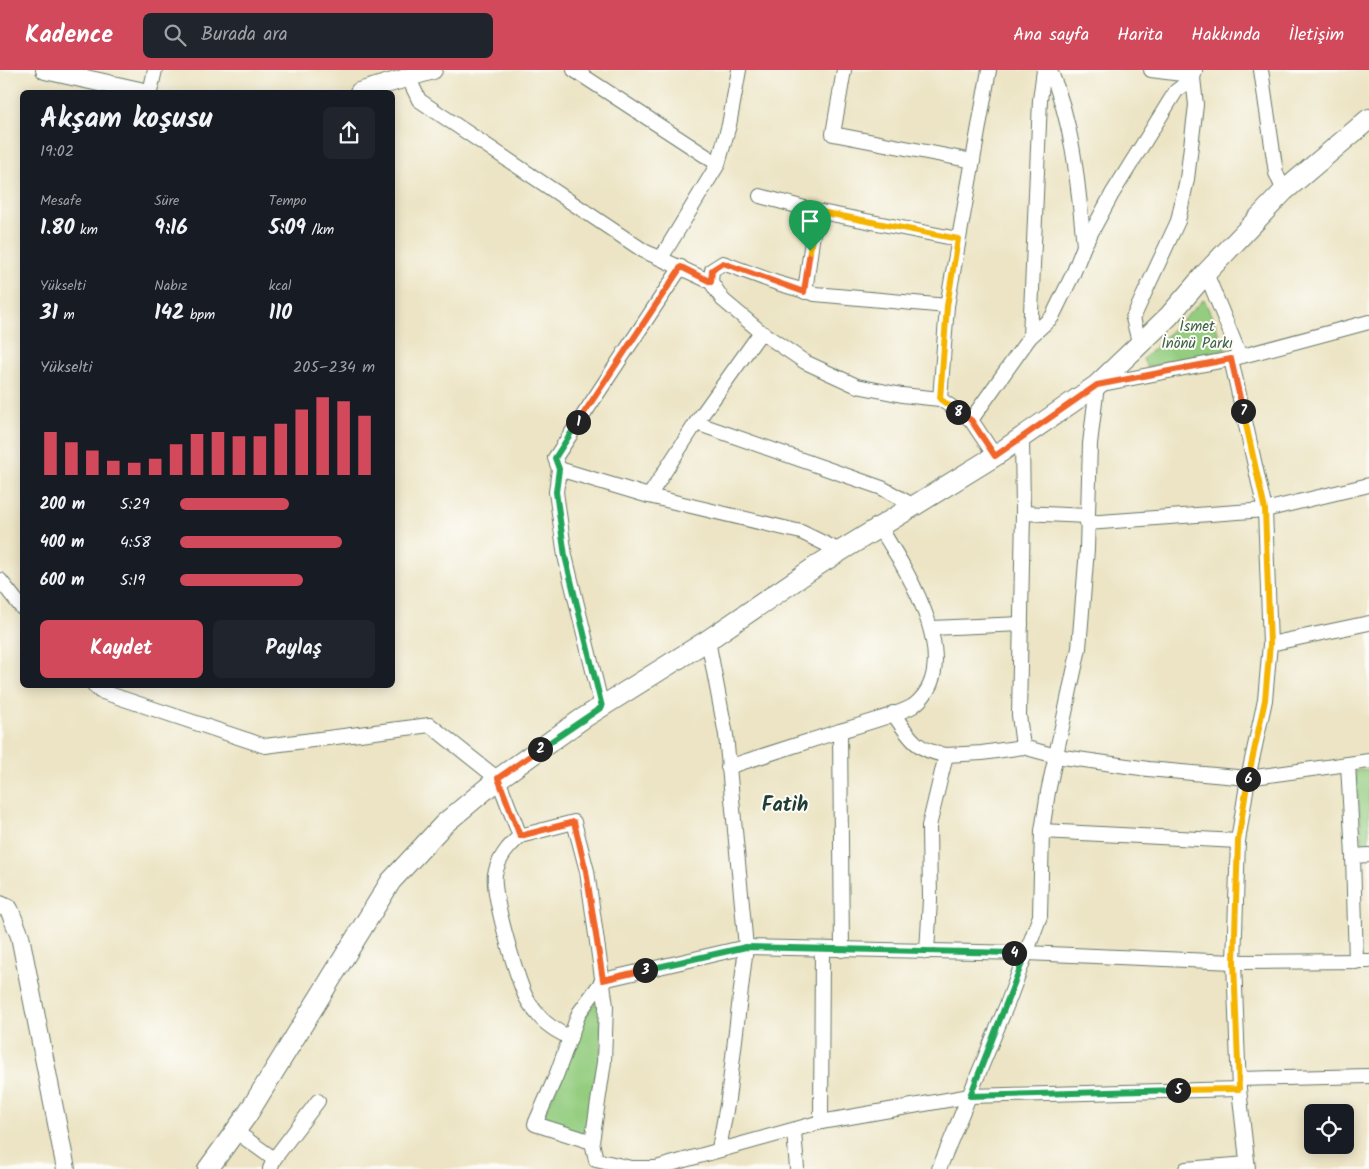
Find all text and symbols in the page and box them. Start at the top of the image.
search box [143,13,493,58]
text: Kadence [25,16,113,55]
text: Burada ara [201,20,288,50]
icon: search [161,21,189,49]
text: Ana sayfa [1013,21,1089,50]
text: Harita [1117,21,1163,50]
text: Hakkında [1191,21,1260,50]
text: İletişim [1288,21,1344,50]
text: Akşam koşusu [40,97,212,142]
button: share [323,107,375,159]
text: 19:02 [40,139,74,164]
text: Mesafe [40,190,81,212]
text: Süre [154,190,179,212]
text: Tempo [269,190,307,212]
pin [789,200,831,251]
icon: arrive [796,207,824,235]
text: 1.80 [40,212,74,245]
text: 9:16 [154,212,188,245]
text: 5:09 [269,212,306,245]
text: km [74,219,98,241]
text: /km [306,219,334,241]
text: Yükselti [40,275,86,297]
text: Nabız [154,275,188,297]
text: kcal [269,275,291,297]
text: 31 [40,297,58,330]
text: 142 [154,297,184,330]
text: 110 [269,297,292,330]
text: m [58,304,75,326]
text: bpm [184,304,215,326]
park label: İsmet İnönü Parkı [1161,315,1233,356]
text: Yükselti [40,355,92,380]
text: 205–234 m [293,355,375,380]
pin: 7 [1230,398,1256,424]
pin: 8 [946,400,970,424]
text: 7 [1240,400,1247,422]
text: 8 [954,401,963,423]
pin: 1 [566,410,590,434]
text: 1 [576,411,581,433]
text: 200 m [40,492,85,517]
text: 5:29 [120,492,150,517]
text: 400 m [40,530,84,555]
text: 4:58 [120,530,151,555]
text: 600 m [40,568,84,593]
text: 5:19 [120,568,145,593]
button: Kaydet [40,620,203,678]
button: Paylaş [213,620,375,678]
pin: 2 [528,736,552,762]
text: 2 [536,738,545,760]
pin: 6 [1236,766,1260,792]
text: 6 [1245,768,1252,790]
district label: Fatih [762,790,808,822]
pin: 4 [1002,940,1026,966]
text: 4 [1011,942,1018,964]
pin: 3 [632,958,658,982]
text: 3 [642,959,649,981]
pin: 5 [1166,1078,1190,1102]
text: 5 [1175,1079,1182,1101]
map controls [1304,1104,1354,1154]
button: locate [1304,1104,1354,1154]

